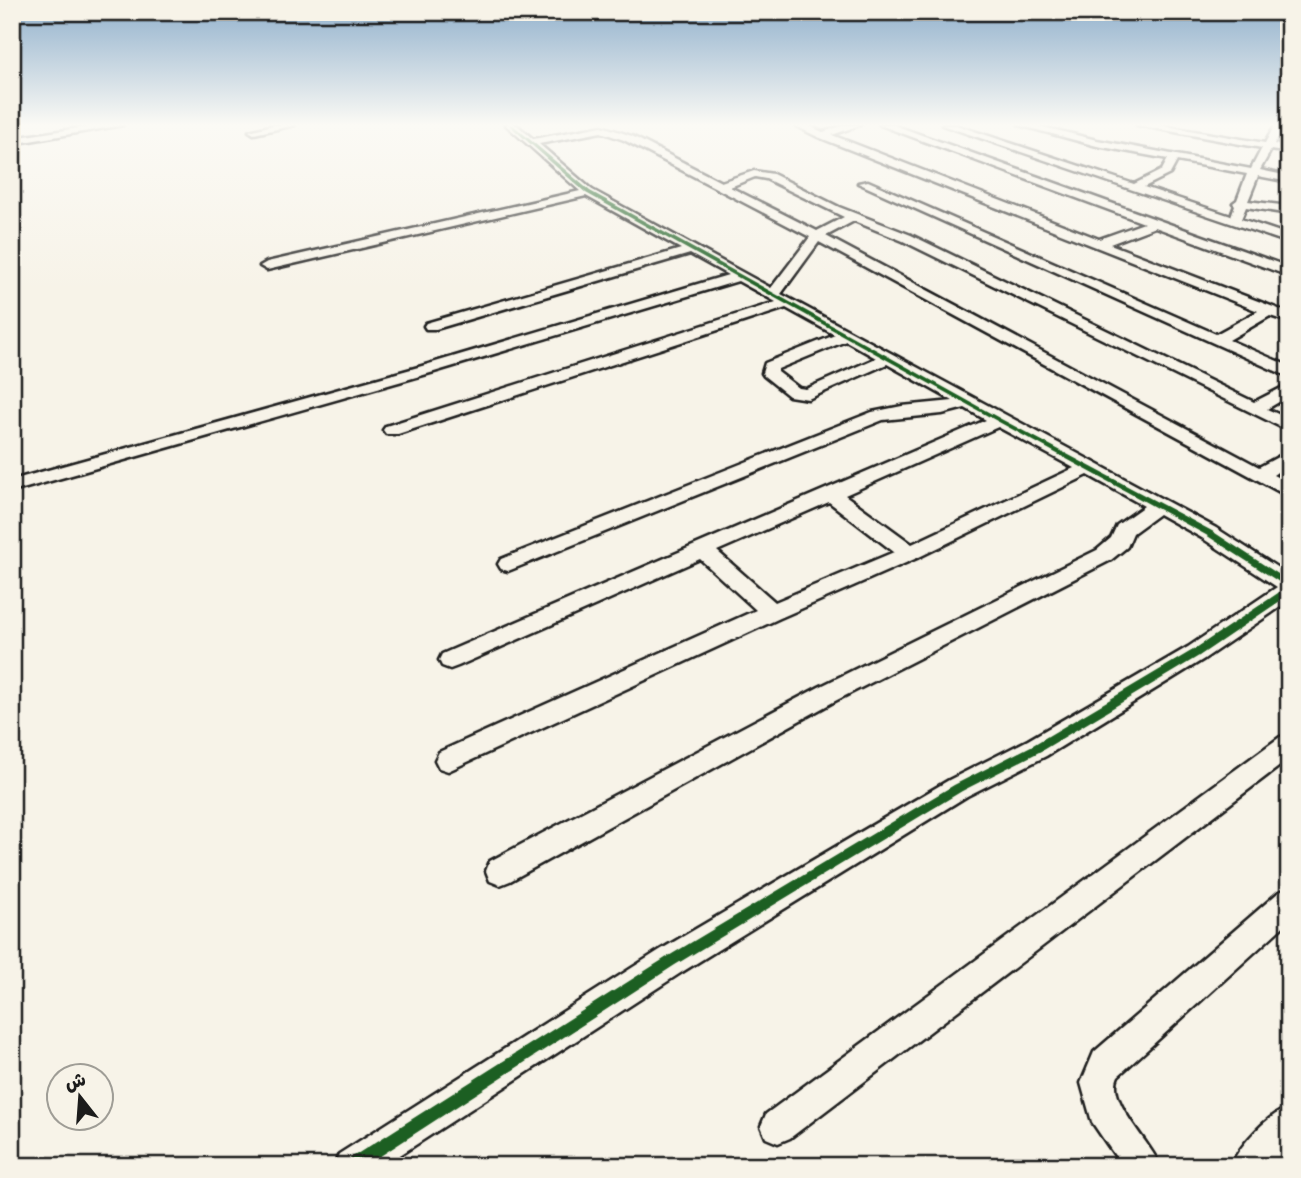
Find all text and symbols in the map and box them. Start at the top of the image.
north arrow [46,1062,116,1132]
text: ش [61,1065,89,1095]

